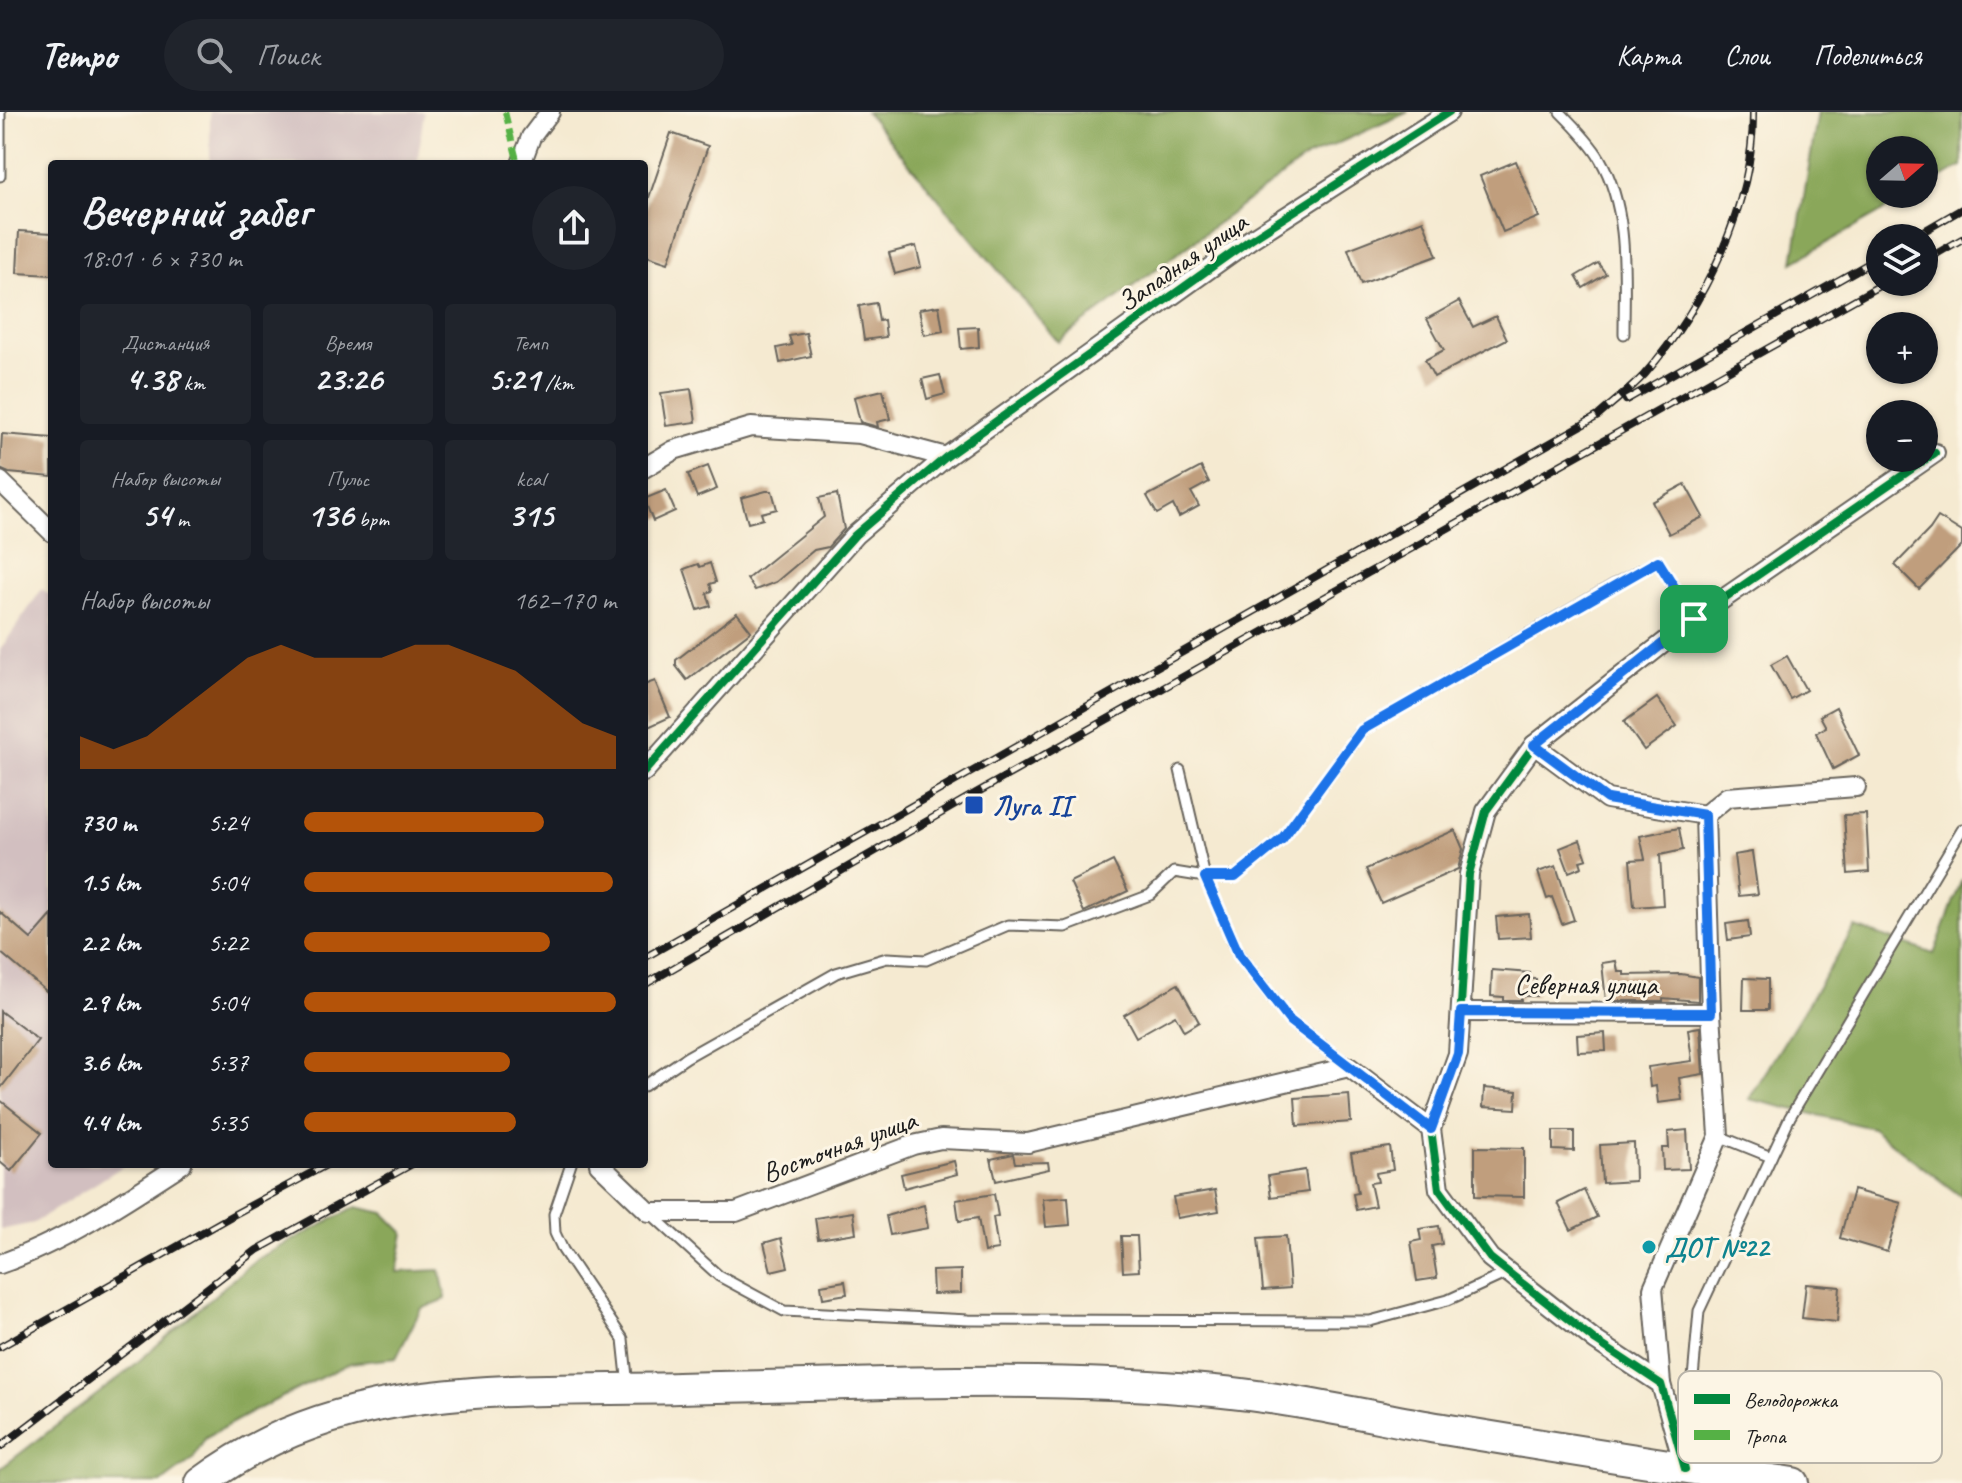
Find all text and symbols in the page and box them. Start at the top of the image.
search box [164,19,724,91]
text: Tempo [40,32,116,79]
icon: search [192,33,236,77]
text: Поиск [256,36,320,74]
text: Карта [1617,38,1681,73]
text: Слои [1725,38,1770,73]
text: Поделиться [1814,38,1922,73]
north arrow [1866,136,1938,208]
map controls [1866,136,1938,472]
text: Вечерний забег [80,184,310,239]
button: share [532,186,616,270]
street label: Западная улица [1110,203,1255,320]
button: layers [1866,224,1938,296]
text: 18:01 · 6 × 730 m [80,242,241,275]
button: + [1866,312,1938,384]
text: Дистанция [121,329,209,357]
text: Время [325,329,371,357]
text: Темп [513,329,548,357]
text: 4.38 [126,357,178,400]
text: 23:26 [314,357,382,400]
text: 5:21 [488,357,540,400]
text: km [178,369,205,397]
text: /km [540,369,574,397]
button: − [1866,400,1938,472]
text: Набор высоты [111,465,220,493]
text: Пульс [327,465,369,493]
text: kcal [516,465,545,493]
text: 54 [141,493,172,536]
text: 136 [307,493,354,536]
text: 315 [508,493,553,536]
text: m [172,505,189,533]
text: bpm [354,505,389,533]
text: Набор высоты [80,584,209,617]
text: 162–170 m [513,584,616,617]
pin [1660,585,1728,653]
icon: arrive [1672,597,1716,641]
place label: Луга II [992,788,1077,823]
marker: Луга II [963,794,985,816]
text: 730 m [80,806,136,839]
text: 5:24 [208,806,248,839]
text: 1.5 km [80,866,140,899]
text: 5:04 [208,866,248,899]
text: 2.2 km [80,926,140,959]
text: 5:22 [208,926,248,959]
street label: Северная улица [1514,967,1659,1002]
text: 2.9 km [80,986,140,1019]
text: 5:04 [208,986,248,1019]
text: 3.6 km [80,1046,141,1079]
text: 5:37 [208,1046,248,1079]
street label: Восточная улица [757,1101,923,1190]
text: 4.4 km [80,1106,140,1139]
text: 5:35 [208,1106,248,1139]
place label: ДОТ №22 [1665,1230,1771,1265]
marker: ДОТ №22 [1640,1238,1658,1256]
legend [1678,1371,1942,1463]
text: Велодорожка [1744,1386,1838,1414]
text: Тропа [1744,1422,1787,1450]

